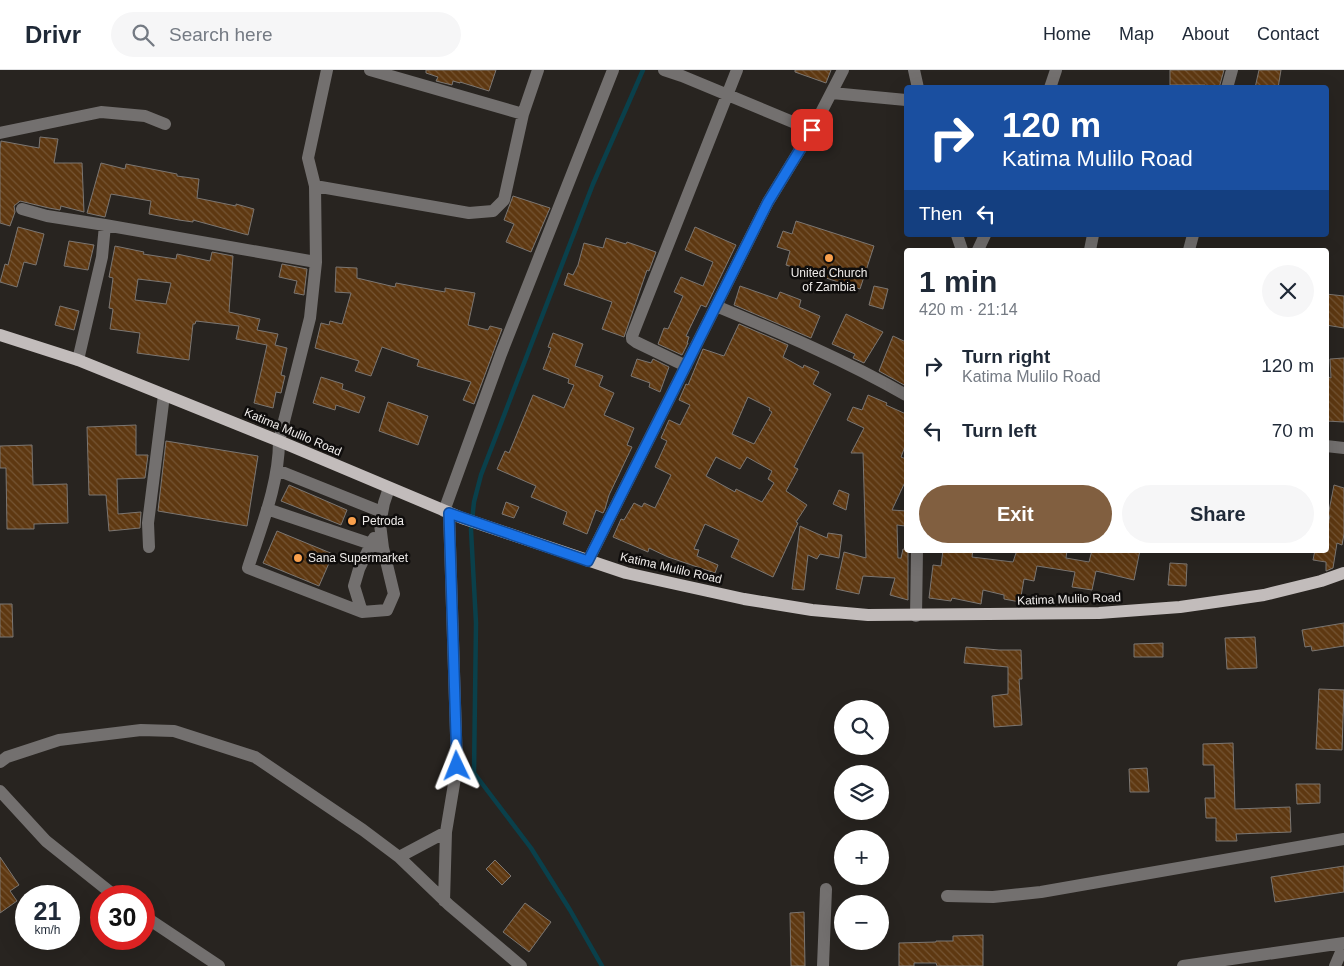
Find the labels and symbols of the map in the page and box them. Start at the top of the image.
pin [791,109,833,151]
marker: United Church of Zambia [823,252,835,264]
place label: United Church of Zambia [791,266,867,294]
street label: Katima Mulilo Road [242,405,344,459]
place label: Petroda [362,514,404,528]
marker: Petroda [346,515,358,527]
street label: Katima Mulilo Road [619,549,723,587]
place label: Sana Supermarket [308,551,409,565]
marker: Sana Supermarket [292,552,304,564]
street label: Katima Mulilo Road [1017,590,1121,608]
position arrow [430,739,482,791]
speed limit sign: 30 [90,885,155,950]

